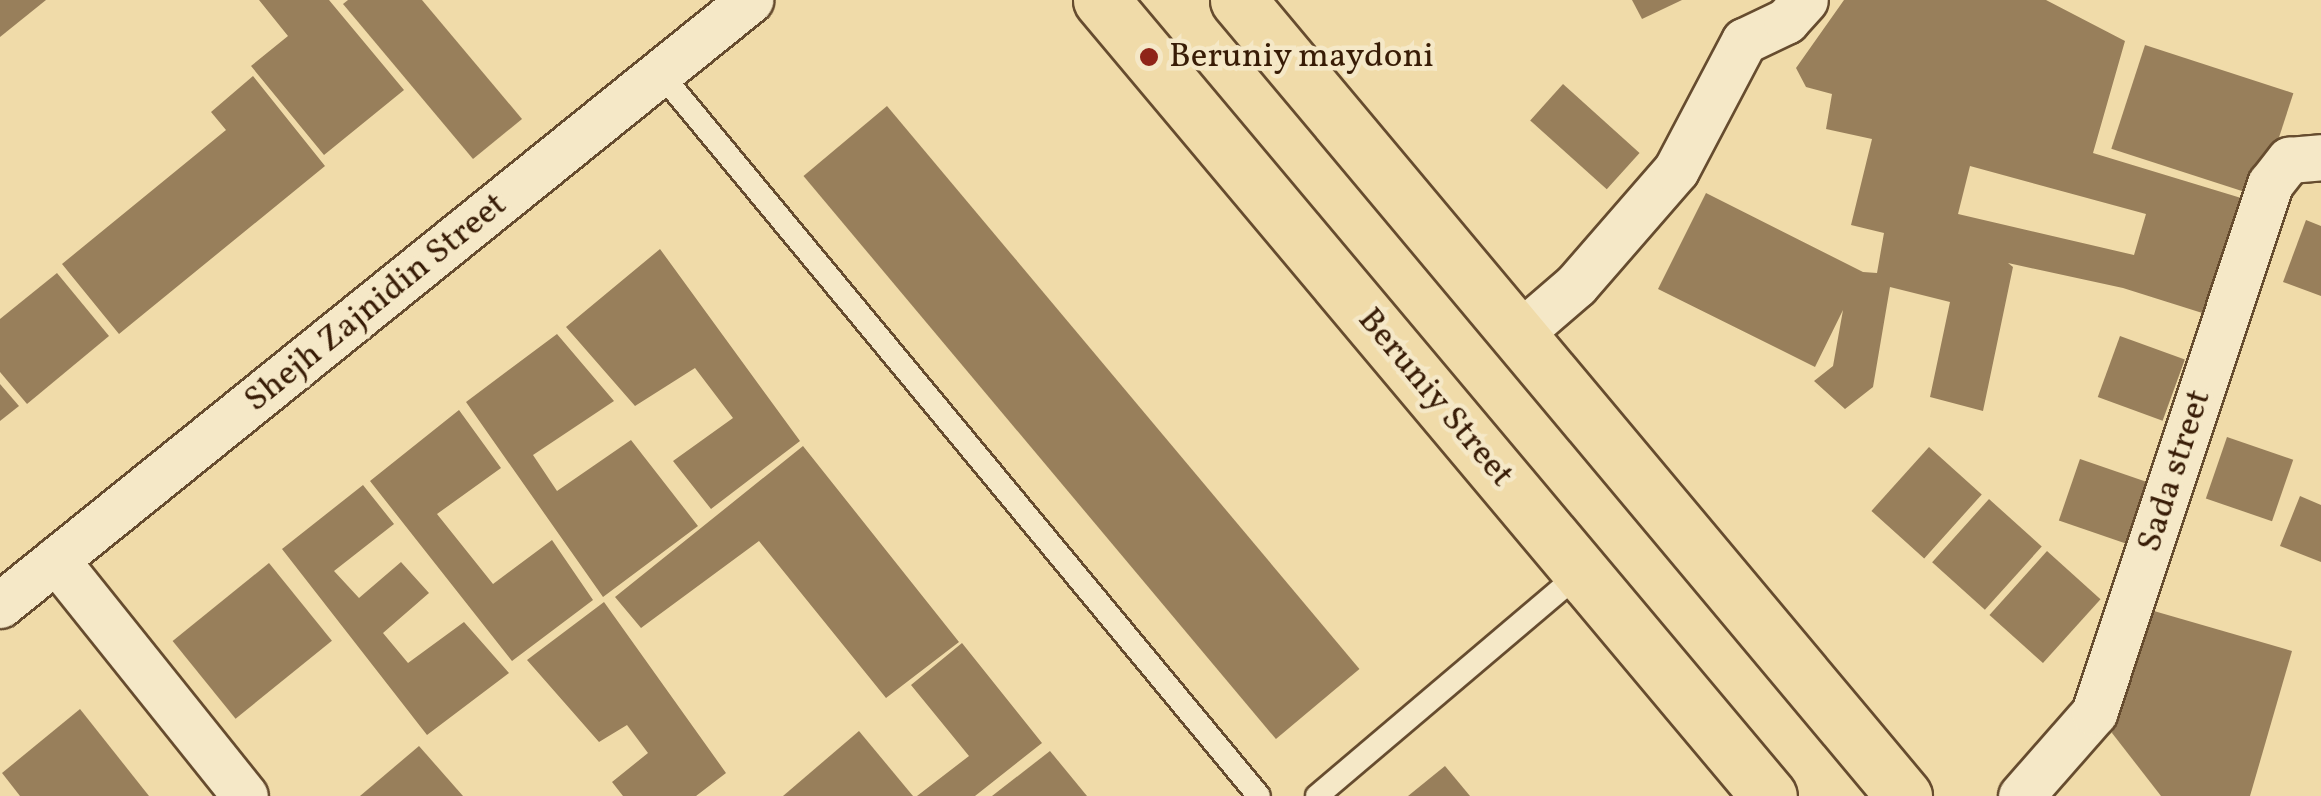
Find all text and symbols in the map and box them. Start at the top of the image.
place label: Beruniy maydoni [1169,36,1435,78]
marker: Beruniy maydoni [1138,46,1160,68]
street label: Shejh Zajnidin Street [236,184,516,422]
street label: Beruniy Street [1348,300,1522,496]
street label: Sada street [2129,384,2221,558]

